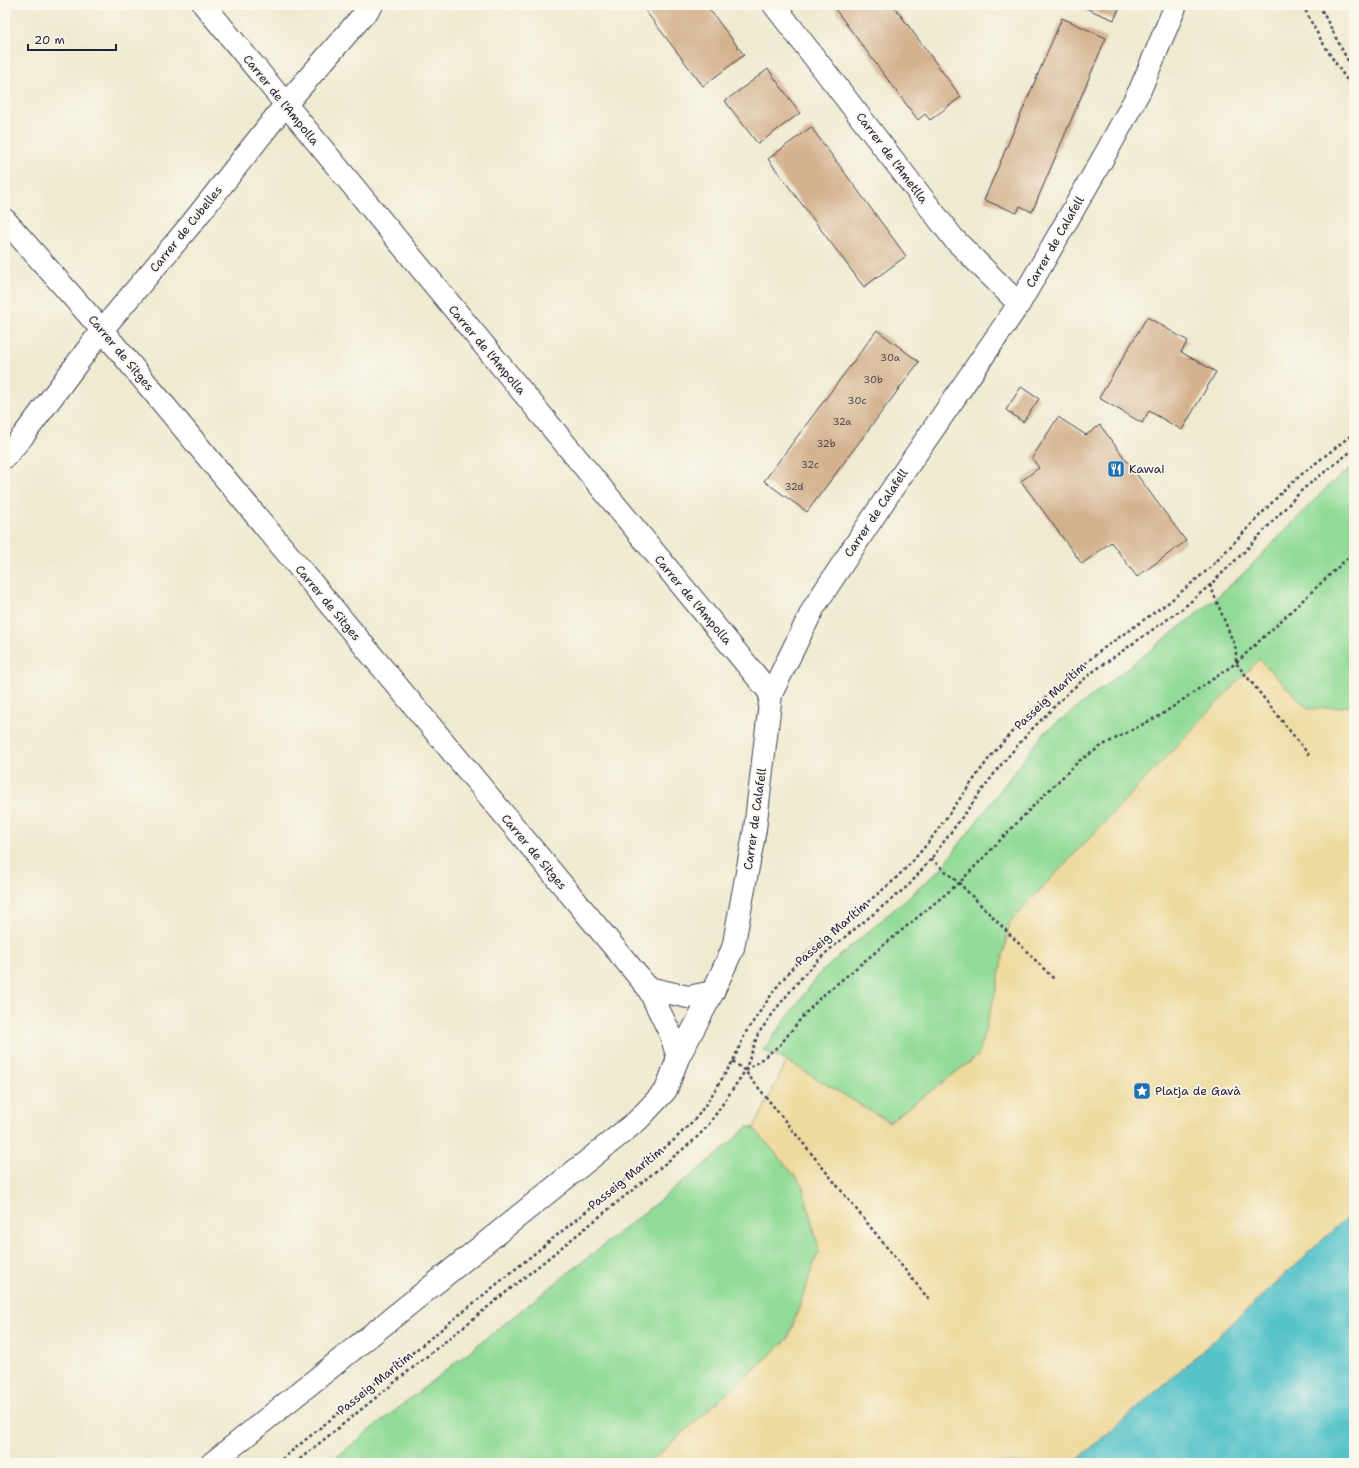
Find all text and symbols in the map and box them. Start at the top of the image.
scale bar [28,26,116,52]
text: 20 m [34,32,65,48]
street label: Carrer de l'Ampolla [240,51,323,149]
street label: Carrer de l'Ametlla [853,109,932,207]
street label: Carrer de Cubelles [146,182,226,276]
street label: Carrer de Calafell [1022,193,1088,291]
street label: Carrer de l'Ampolla [445,302,529,398]
street label: Carrer de Sitges [85,312,157,394]
house number: 30a [880,351,901,364]
house number: 30b [863,373,883,386]
house number: 30c [848,394,866,407]
house number: 32a [832,415,852,428]
house number: 32b [816,437,836,450]
house number: 32c [801,458,819,471]
restaurant icon: Kawai [1106,459,1126,479]
place label: Kawai [1129,461,1165,477]
street label: Carrer de Calafell [841,466,912,560]
house number: 32d [784,480,804,493]
street label: Carrer de l'Ampolla [651,552,735,648]
street label: Carrer de Sitges [292,562,364,644]
street label: Passeig Marítim [1011,659,1089,733]
street label: Carrer de Calafell [740,767,770,871]
street label: Carrer de Sitges [498,811,570,893]
street label: Passeig Marítim [792,897,872,969]
place icon: Platja de Gavà [1132,1081,1152,1101]
place label: Platja de Gavà [1155,1083,1241,1099]
street label: Passeig Marítim [585,1143,667,1213]
street label: Passeig Marítim [334,1348,416,1418]

